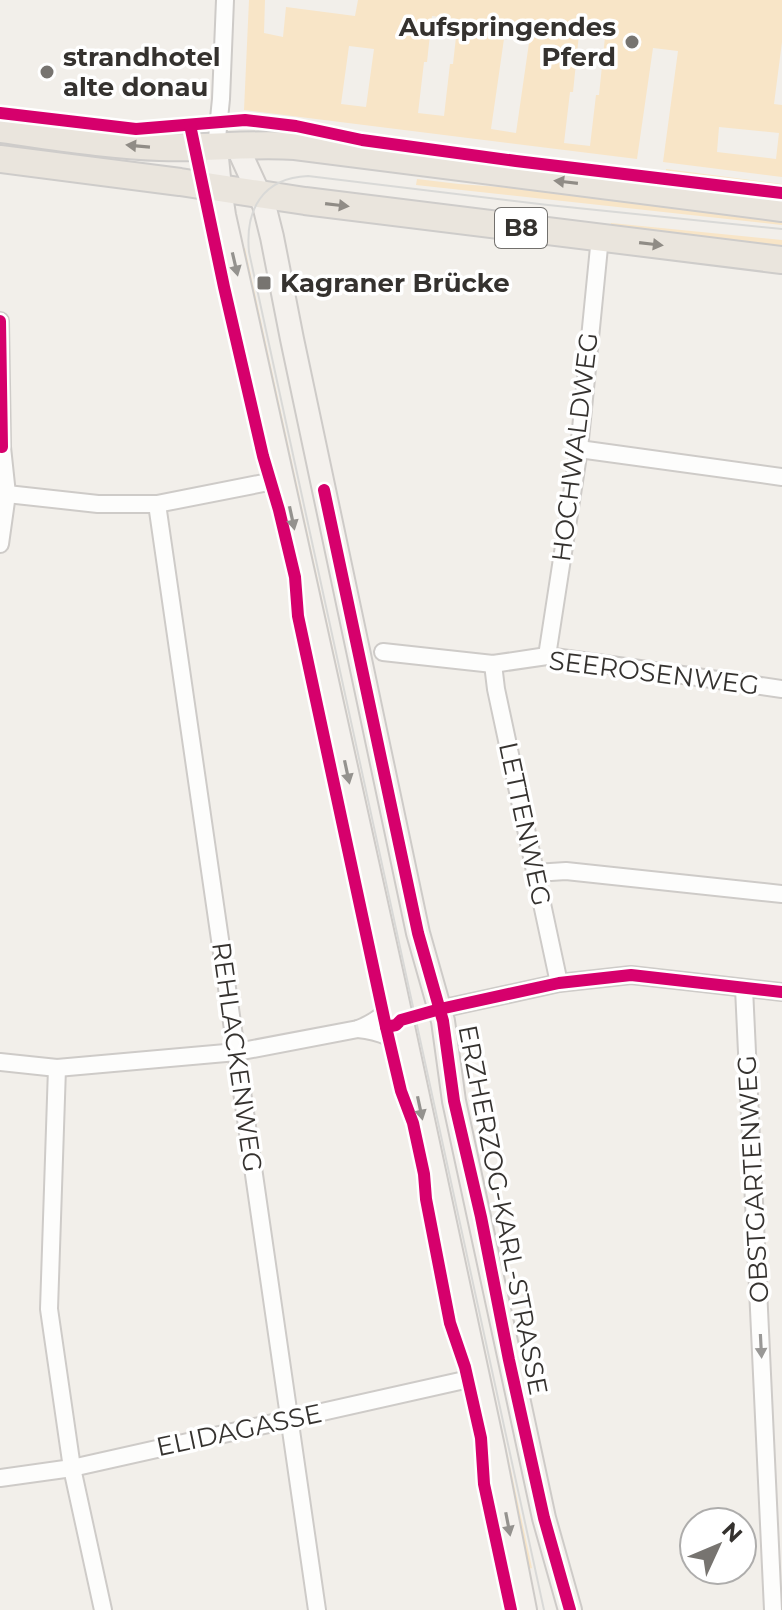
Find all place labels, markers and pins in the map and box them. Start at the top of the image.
place label: Aufspringendes Pferd [398,11,616,73]
marker: Aufspringendes Pferd [623,33,641,51]
place label: strandhotel alte donau [63,41,221,103]
marker: strandhotel alte donau [38,63,56,81]
place label: Kagraner Brücke [280,267,510,299]
marker: Kagraner Brücke [255,274,273,292]

